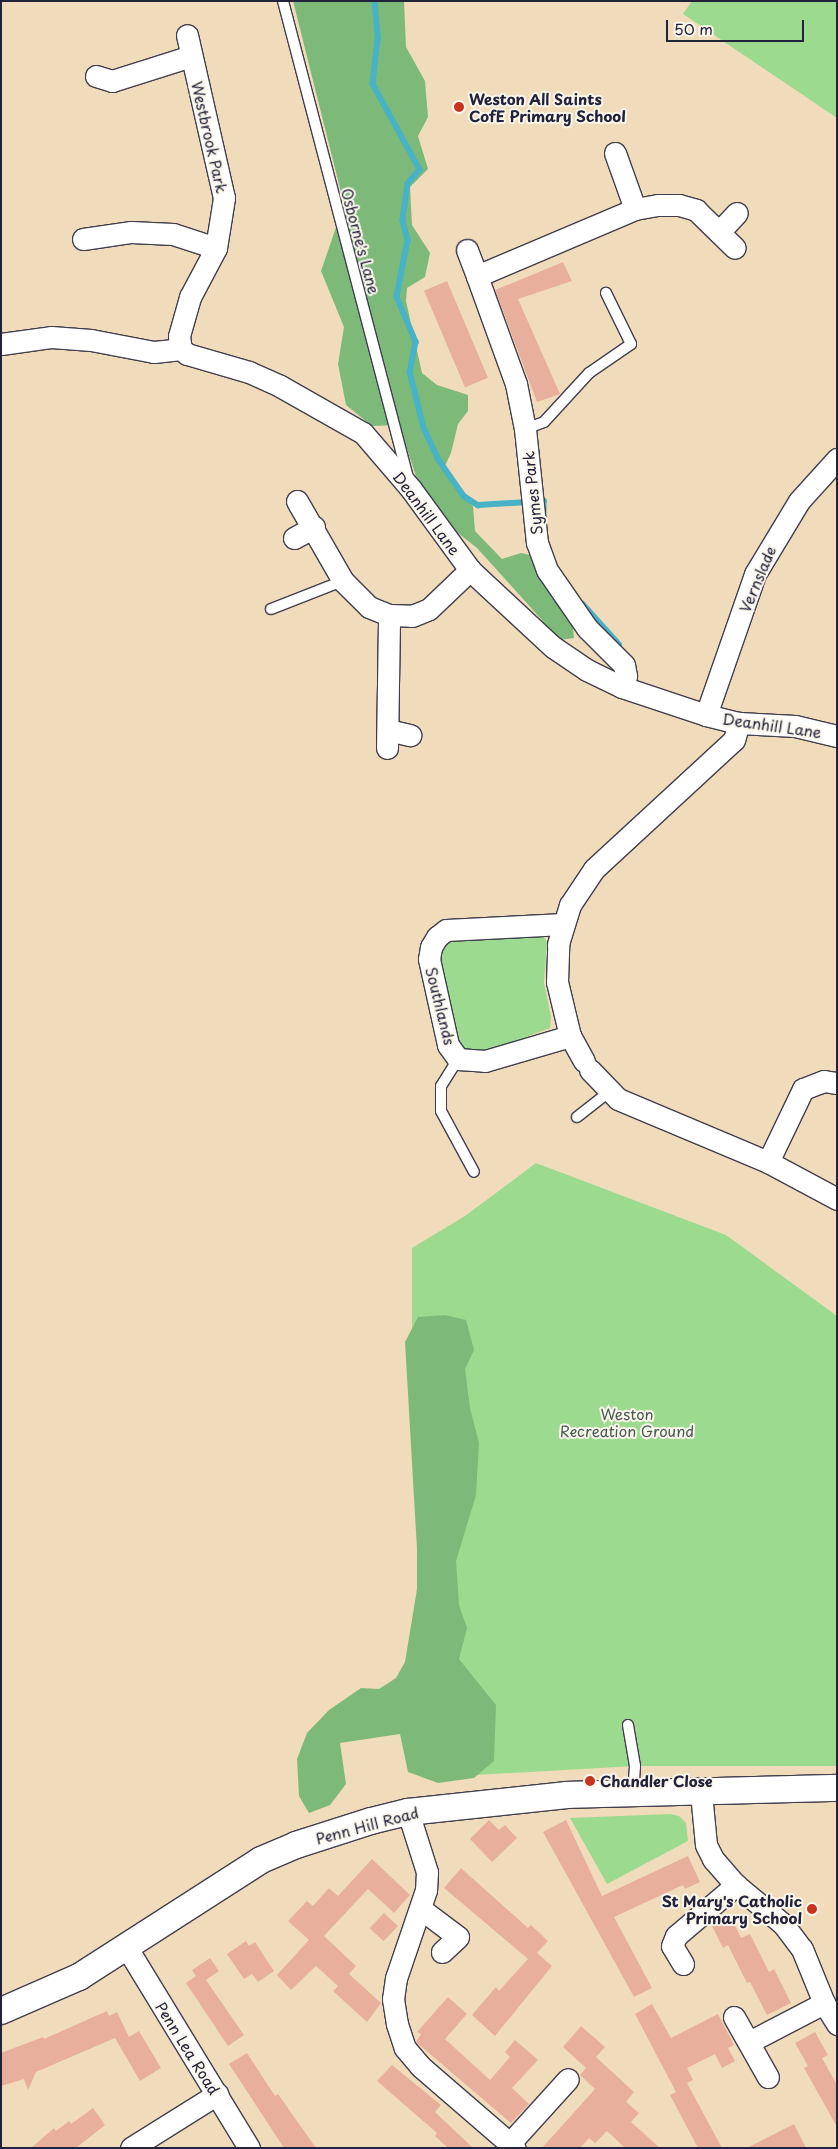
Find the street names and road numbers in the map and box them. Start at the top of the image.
street label: Westbrook Park [188,79,232,195]
street label: Osborne's Lane [338,186,384,296]
street label: Symes Park [519,450,545,536]
street label: Deanhill Lane [390,467,464,559]
street label: Vernslade [735,543,779,615]
street label: Deanhill Lane [721,709,823,741]
street label: Southlands [423,965,459,1047]
street label: Penn Hill Road [314,1803,420,1847]
street label: Penn Lea Road [152,1998,224,2098]

